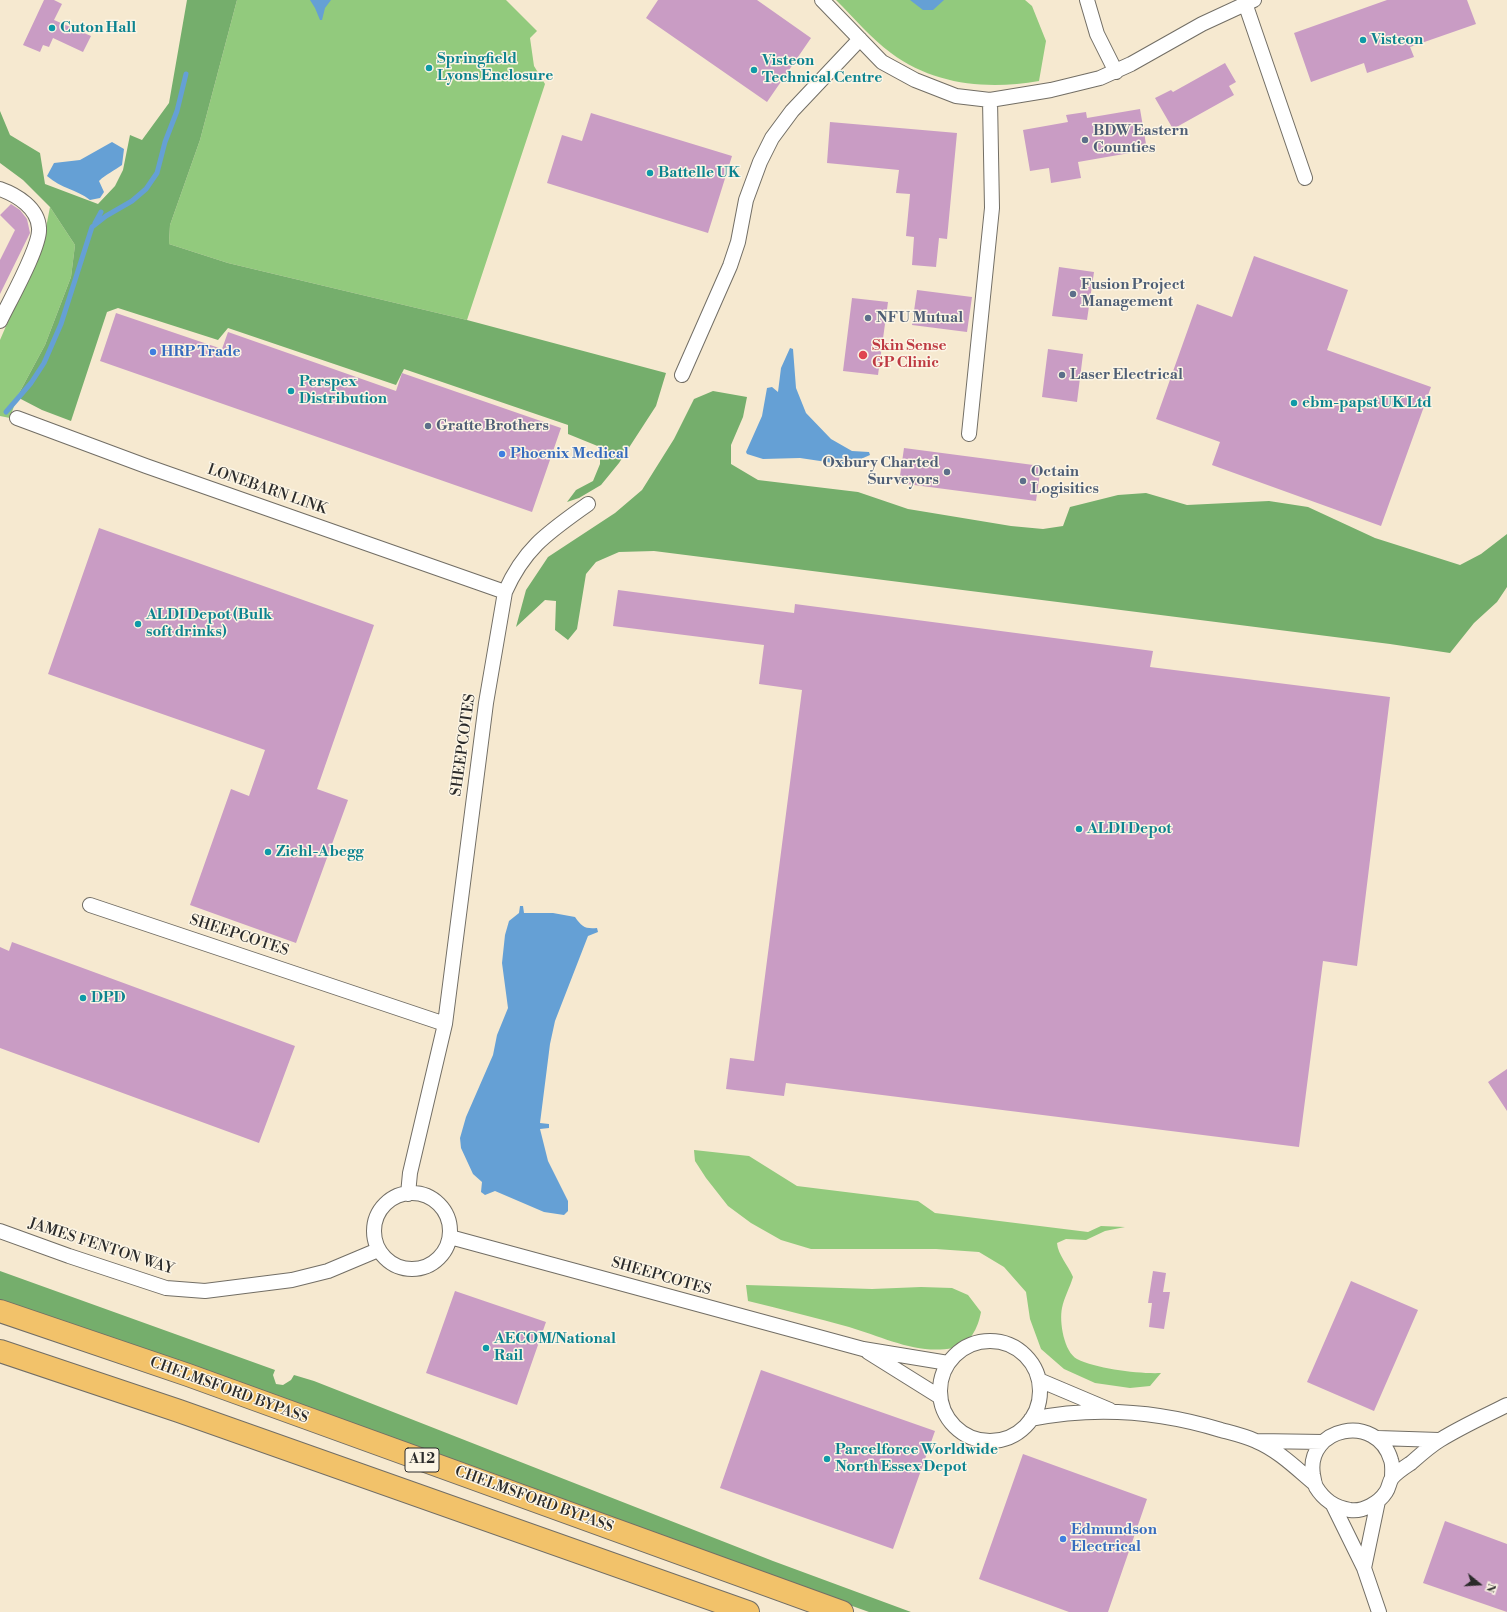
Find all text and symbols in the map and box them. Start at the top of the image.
place label: Cuton Hall [60,19,136,37]
marker: Cuton Hall [47,23,57,33]
place label: Visteon [1371,31,1423,49]
marker: Visteon [1358,35,1368,45]
place label: Springfield Lyons Enclosure [437,50,553,85]
place label: Visteon Technical Centre [762,52,882,87]
marker: Springfield Lyons Enclosure [424,63,434,73]
marker: Visteon Technical Centre [749,65,759,75]
place label: BDW Eastern Counties [1093,122,1188,157]
marker: BDW Eastern Counties [1080,135,1090,145]
place label: Battelle UK [658,164,740,182]
marker: Battelle UK [645,168,655,178]
place label: Fusion Project Management [1081,276,1185,311]
marker: Fusion Project Management [1068,289,1078,299]
place label: NFU Mutual [876,309,963,327]
marker: NFU Mutual [863,313,873,323]
place label: Skin Sense GP Clinic [872,337,946,372]
place label: HRP Trade [161,343,241,361]
marker: HRP Trade [148,347,158,357]
marker: Skin Sense GP Clinic [857,349,869,361]
place label: Laser Electrical [1070,366,1183,384]
marker: Laser Electrical [1057,370,1067,380]
place label: Perspex Distribution [299,373,387,408]
marker: Perspex Distribution [286,386,296,396]
place label: ebm-papst UK Ltd [1302,394,1432,412]
marker: ebm-papst UK Ltd [1289,398,1299,408]
place label: Gratte Brothers [436,417,549,435]
marker: Gratte Brothers [423,421,433,431]
place label: Phoenix Medical [510,445,629,463]
marker: Phoenix Medical [497,449,507,459]
place label: Oxbury Charted Surveyors [823,454,939,489]
street label: LONEBARN LINK [205,461,329,519]
place label: Octain Logisitics [1031,463,1099,498]
marker: Oxbury Charted Surveyors [942,467,952,477]
marker: Octain Logisitics [1018,476,1028,486]
place label: ALDI Depot (Bulk soft drinks) [146,606,272,641]
marker: ALDI Depot (Bulk soft drinks) [133,619,143,629]
street label: SHEEPCOTES [448,693,480,797]
place label: ALDI Depot [1087,820,1172,838]
marker: ALDI Depot [1074,824,1084,834]
place label: Ziehl-Abegg [276,843,364,861]
marker: Ziehl-Abegg [263,847,273,857]
street label: SHEEPCOTES [187,911,291,961]
place label: DPD [91,989,125,1007]
marker: DPD [78,993,88,1003]
street label: JAMES FENTON WAY [26,1215,176,1279]
street label: SHEEPCOTES [609,1254,713,1300]
place label: AECOM/National Rail [494,1330,616,1365]
marker: AECOM/National Rail [481,1343,491,1353]
street label: CHELMSFORD BYPASS [147,1354,311,1428]
place label: Parcelforce Worldwide North Essex Depot [835,1441,998,1476]
road number: A12 [405,1448,439,1472]
marker: Parcelforce Worldwide North Essex Depot [822,1454,832,1464]
street label: CHELMSFORD BYPASS [452,1463,616,1537]
place label: Edmundson Electrical [1071,1521,1157,1556]
marker: Edmundson Electrical [1058,1534,1068,1544]
north arrow [1459,1564,1499,1604]
text: N [1482,1581,1498,1594]

